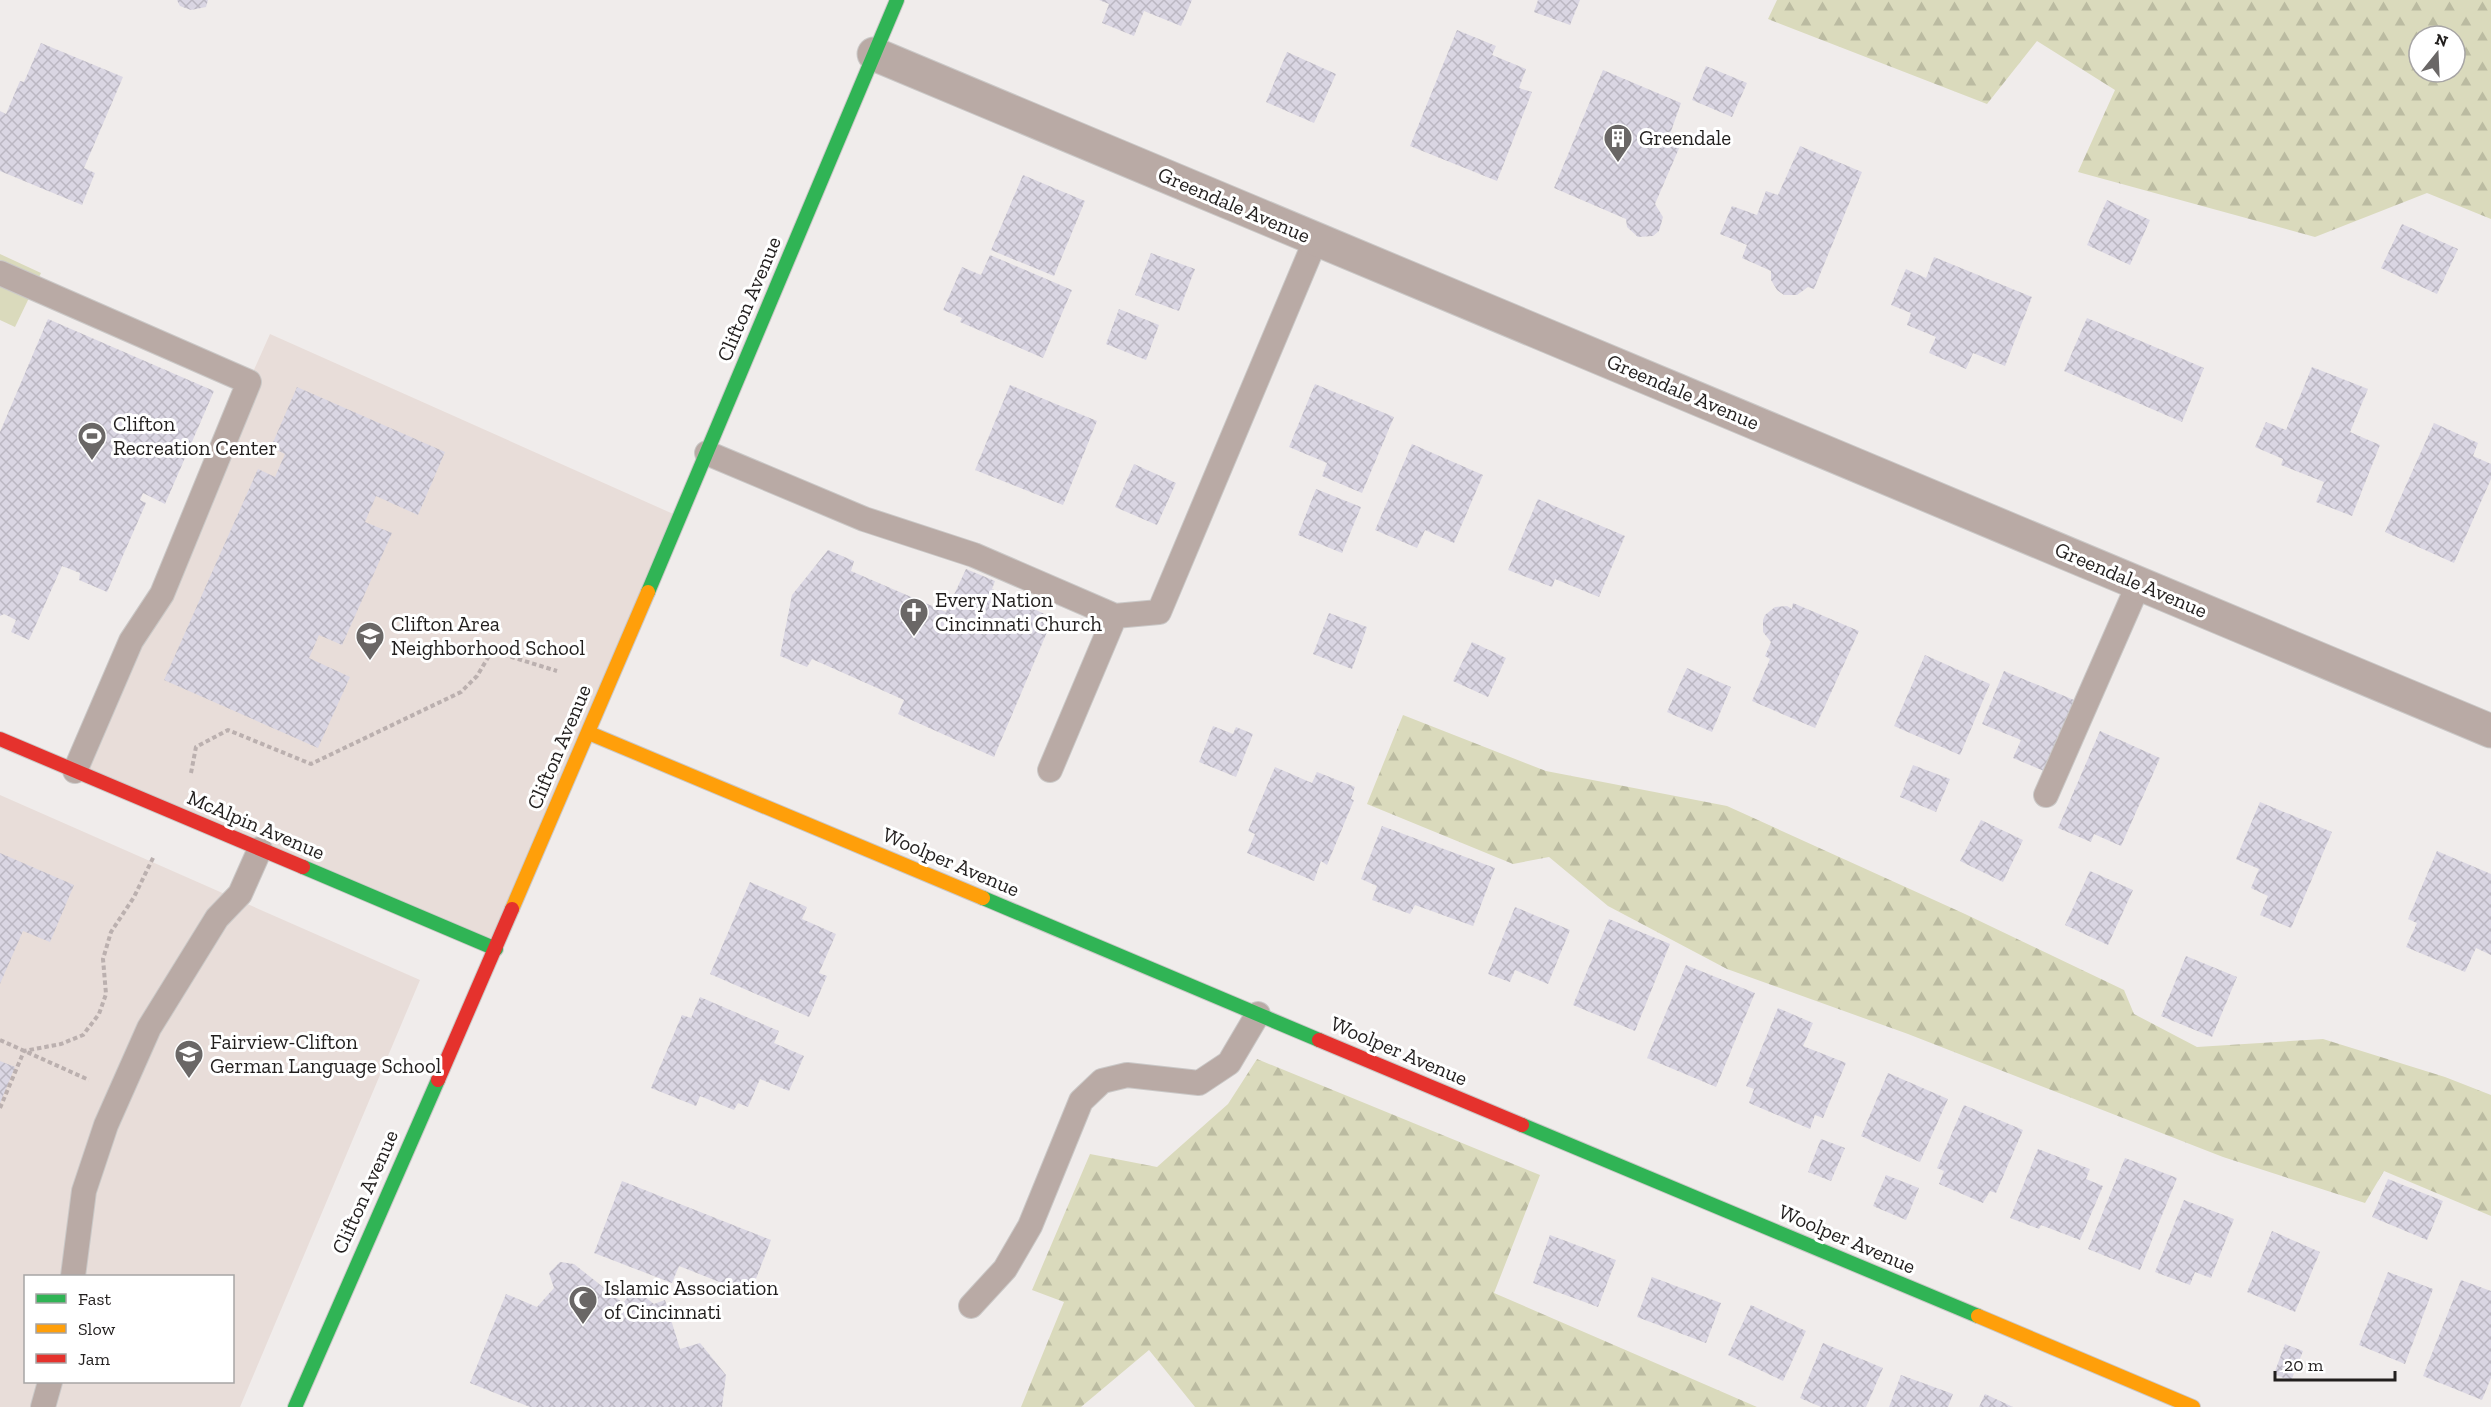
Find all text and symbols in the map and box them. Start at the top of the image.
north arrow [2407,24,2467,84]
text: N [2433,29,2450,51]
building icon: Greendale [1602,122,1634,164]
place label: Greendale [1639,125,1731,150]
street label: Greendale Avenue [1154,161,1314,248]
street label: Clifton Avenue [711,233,786,365]
street label: Greendale Avenue [1603,348,1763,435]
place label: Clifton Recreation Center [113,411,277,460]
sports icon: Clifton Recreation Center [76,420,108,462]
street label: Greendale Avenue [2051,536,2211,623]
place label: Every Nation Cincinnati Church [935,587,1102,636]
church icon: Every Nation Cincinnati Church [898,596,930,638]
place label: Clifton Area Neighborhood School [391,611,586,660]
school or university icon: Clifton Area Neighborhood School [354,620,386,662]
street label: Clifton Avenue [521,681,596,813]
street label: McAlpin Avenue [184,784,329,865]
street label: Woolper Avenue [879,821,1024,902]
street label: Woolper Avenue [1327,1010,1472,1091]
place label: Fairview-Clifton German Language School [210,1029,442,1078]
school or university icon: Fairview-Clifton German Language School [173,1038,205,1080]
street label: Clifton Avenue [326,1126,403,1258]
street label: Woolper Avenue [1775,1198,1920,1279]
legend [24,1275,234,1383]
place label: Islamic Association of Cincinnati [604,1275,778,1324]
mosque icon: Islamic Association of Cincinnati [567,1284,599,1326]
text: Fast [78,1288,111,1310]
text: Slow [78,1318,115,1340]
scale bar [2275,1344,2395,1382]
text: Jam [78,1348,110,1370]
text: 20 m [2284,1354,2324,1376]

